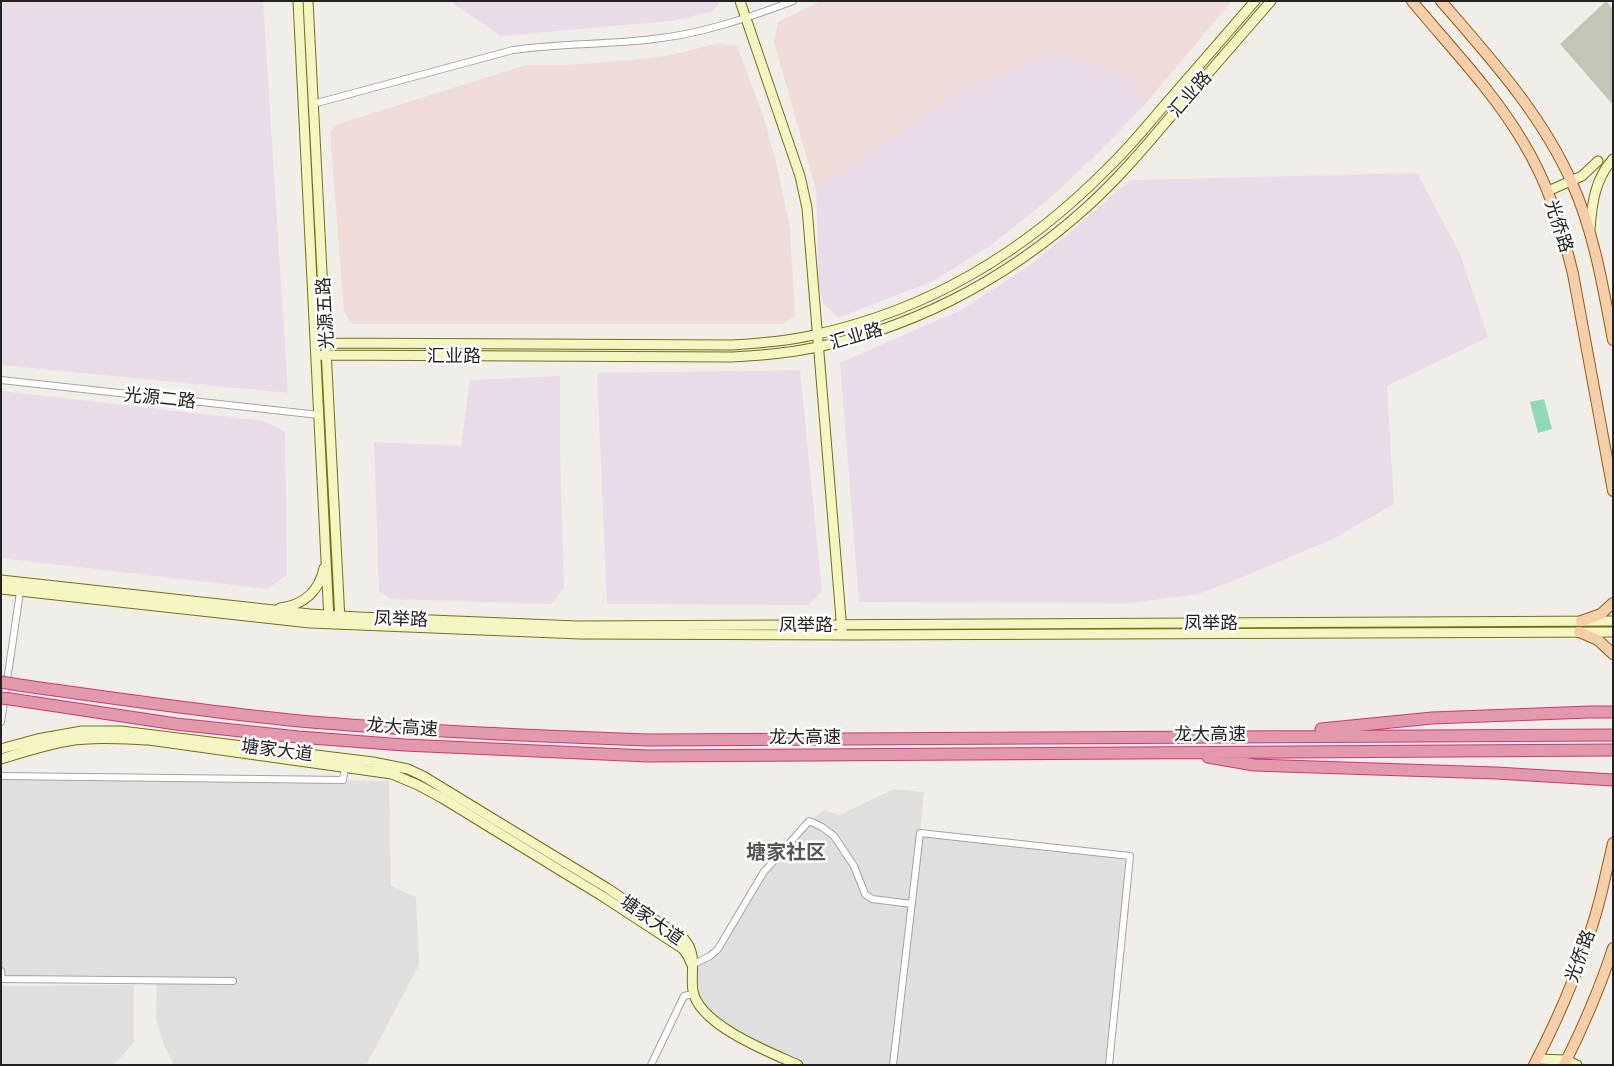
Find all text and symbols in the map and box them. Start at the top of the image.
street label: 汇业路 [1164,67,1216,121]
street label: 光侨路 [1540,197,1578,255]
street label: 光源五路 [312,276,338,350]
street label: 汇业路 [827,318,885,354]
street label: 汇业路 [427,345,481,367]
street label: 光源二路 [123,383,197,413]
street label: 凤举路 [374,607,428,631]
street label: 凤举路 [1184,612,1238,634]
street label: 凤举路 [779,614,833,636]
street label: 龙大高速 [365,714,439,740]
street label: 龙大高速 [1174,723,1246,745]
street label: 龙大高速 [769,726,841,748]
street label: 塘家大道 [240,735,314,765]
district label: 塘家社区 [746,840,826,864]
street label: 塘家大道 [616,891,688,949]
street label: 光侨路 [1561,927,1599,985]

